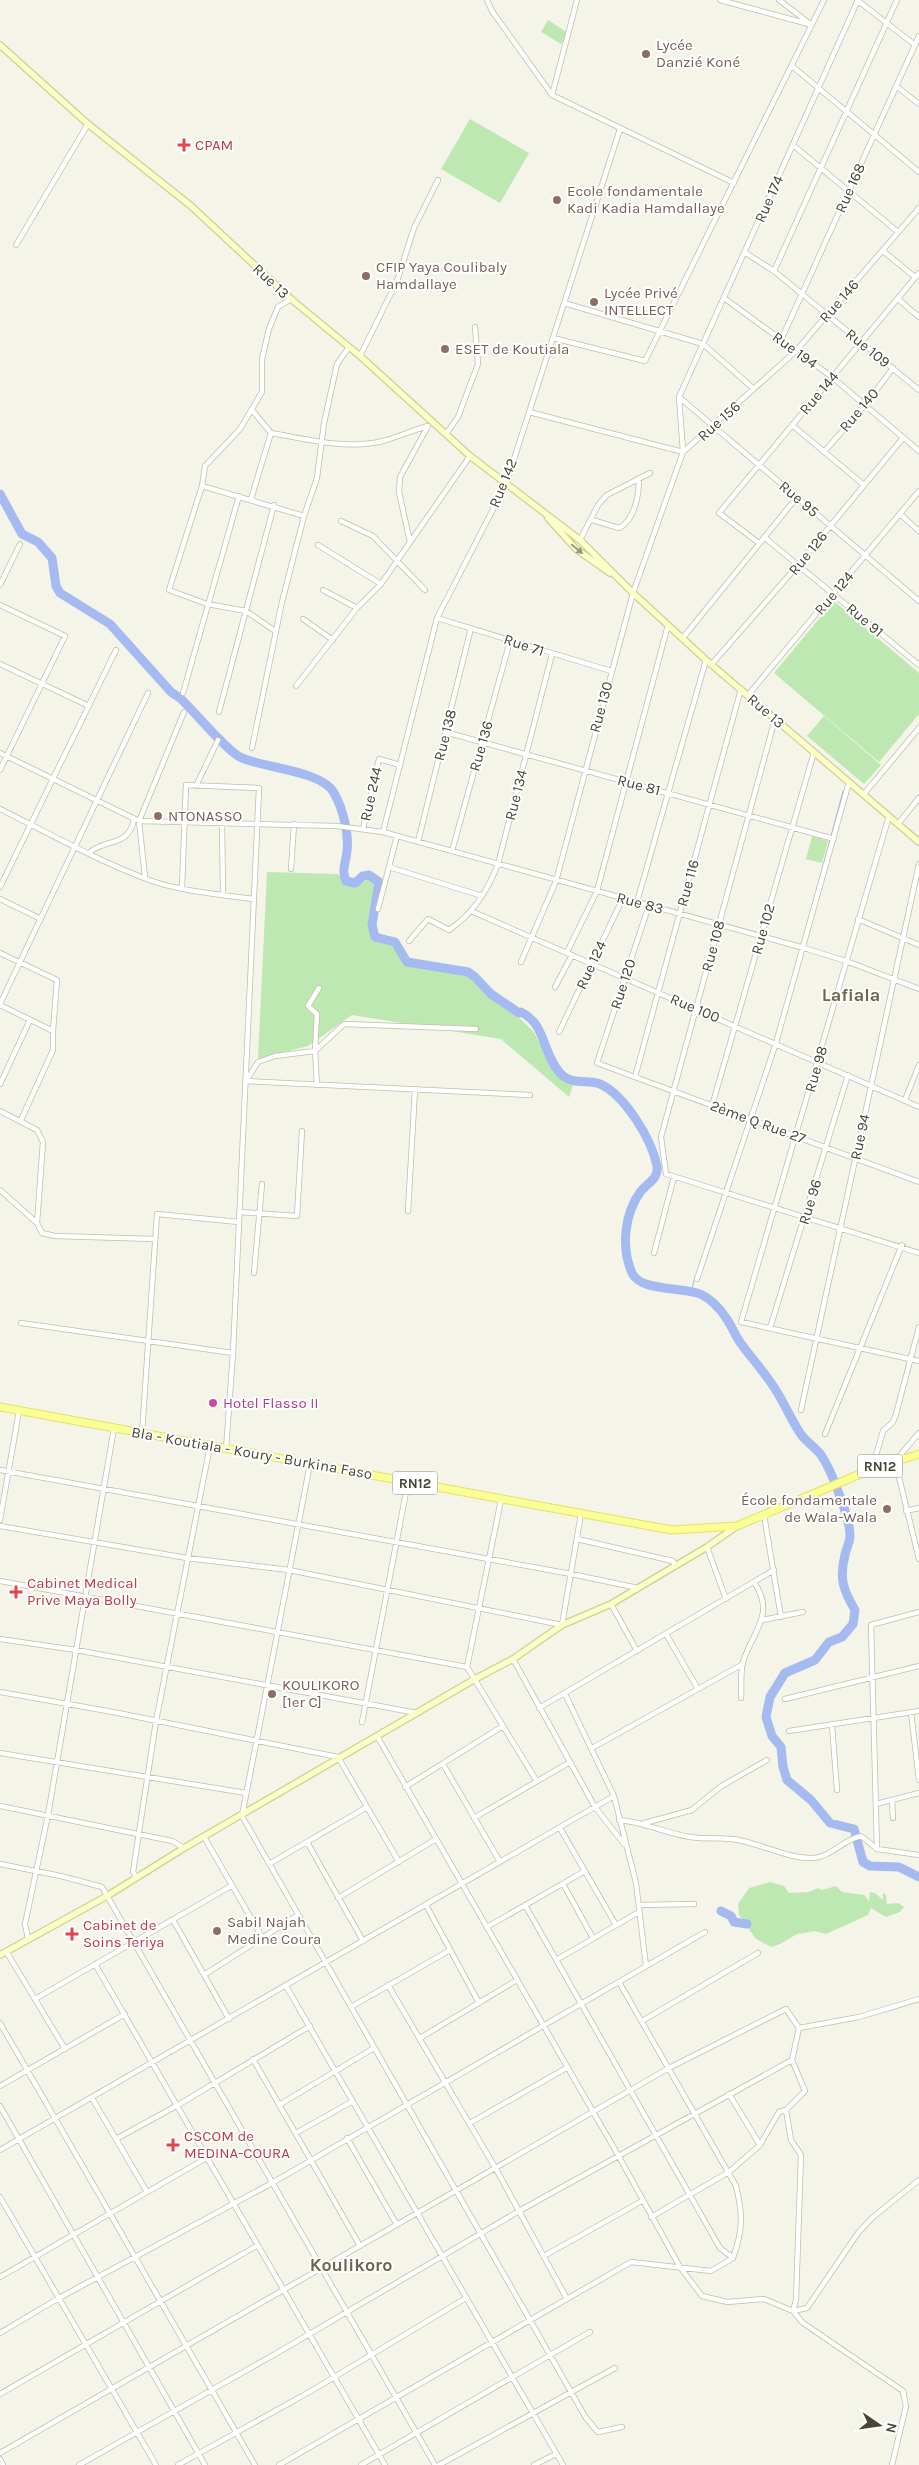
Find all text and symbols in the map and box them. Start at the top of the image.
place label: Lycée Danzié Koné [656,36,740,71]
marker: Lycée Danzié Koné [640,48,652,60]
place label: CPAM [195,136,233,154]
marker: CPAM [177,138,191,152]
street label: Rue 168 [831,160,869,216]
street label: Rue 174 [751,172,788,225]
place label: Ecole fondamentale Kadi Kadia Hamdallaye [567,182,725,217]
marker: Ecole fondamentale Kadi Kadia Hamdallaye [551,194,563,206]
place label: CFIP Yaya Coulibaly Hamdallaye [376,258,507,293]
street label: Rue 13 [249,260,293,302]
marker: CFIP Yaya Coulibaly Hamdallaye [360,270,372,282]
street label: Rue 146 [815,276,863,326]
place label: Lycée Privé INTELLECT [604,284,678,319]
marker: Lycée Privé INTELLECT [588,296,600,308]
street label: Rue 109 [842,325,894,371]
street label: Rue 194 [769,328,822,373]
place label: ESET de Koutiala [455,340,569,358]
marker: ESET de Koutiala [439,343,451,355]
street label: Rue 144 [796,367,843,418]
street label: Rue 140 [835,384,883,436]
street label: Rue 156 [694,397,744,445]
street label: Rue 142 [485,456,521,510]
street label: Rue 95 [775,477,823,521]
street label: Rue 126 [785,527,831,579]
one-way arrow [571,543,583,554]
street label: Rue 124 [811,567,858,619]
street label: Rue 91 [843,599,887,641]
street label: Rue 71 [501,630,547,660]
street label: Rue 130 [586,679,616,735]
street label: Rue 13 [744,690,788,732]
street label: Rue 138 [430,707,460,763]
street label: Rue 136 [465,719,497,773]
street label: Rue 244 [356,765,386,823]
street label: Rue 134 [501,767,531,822]
street label: Rue 81 [616,771,662,799]
place label: NTONASSO [168,807,242,825]
marker: NTONASSO [152,810,164,822]
street label: Rue 116 [673,857,703,909]
street label: Rue 83 [615,888,665,918]
street label: Rue 102 [747,901,779,957]
street label: Rue 108 [697,918,729,974]
street label: Rue 124 [572,937,610,992]
street label: Rue 120 [606,956,640,1012]
district label: Lafiala [822,984,880,1006]
street label: Rue 100 [667,989,723,1027]
street label: Rue 98 [801,1044,831,1094]
street label: 2ème Q Rue 27 [708,1096,808,1148]
street label: Rue 94 [846,1112,874,1162]
street label: Rue 96 [795,1177,825,1227]
place label: Hotel Flasso II [223,1394,319,1412]
marker: Hotel Flasso II [207,1397,219,1409]
street label: Bla - Koutiala - Koury - Burkina Faso [130,1423,374,1483]
road number: RN12 [858,1454,902,1478]
road number: RN12 [392,1472,438,1495]
place label: École fondamentale de Wala-Wala [741,1491,877,1526]
marker: École fondamentale de Wala-Wala [881,1503,893,1515]
place label: Cabinet Medical Prive Maya Bolly [27,1574,138,1609]
marker: Cabinet Medical Prive Maya Bolly [9,1585,23,1599]
place label: KOULIKORO [1er C] [282,1676,359,1711]
marker: KOULIKORO [1er C] [266,1688,278,1700]
place label: Sabil Najah Medine Coura [227,1913,321,1948]
place label: Cabinet de Soins Teriya [83,1916,164,1951]
marker: Sabil Najah Medine Coura [211,1925,223,1937]
marker: Cabinet de Soins Teriya [65,1927,79,1941]
place label: CSCOM de MEDINA-COURA [184,2127,290,2162]
marker: CSCOM de MEDINA-COURA [166,2138,180,2152]
district label: Koulikoro [310,2254,392,2276]
north arrow [854,2400,904,2450]
text: N [882,2421,901,2435]

